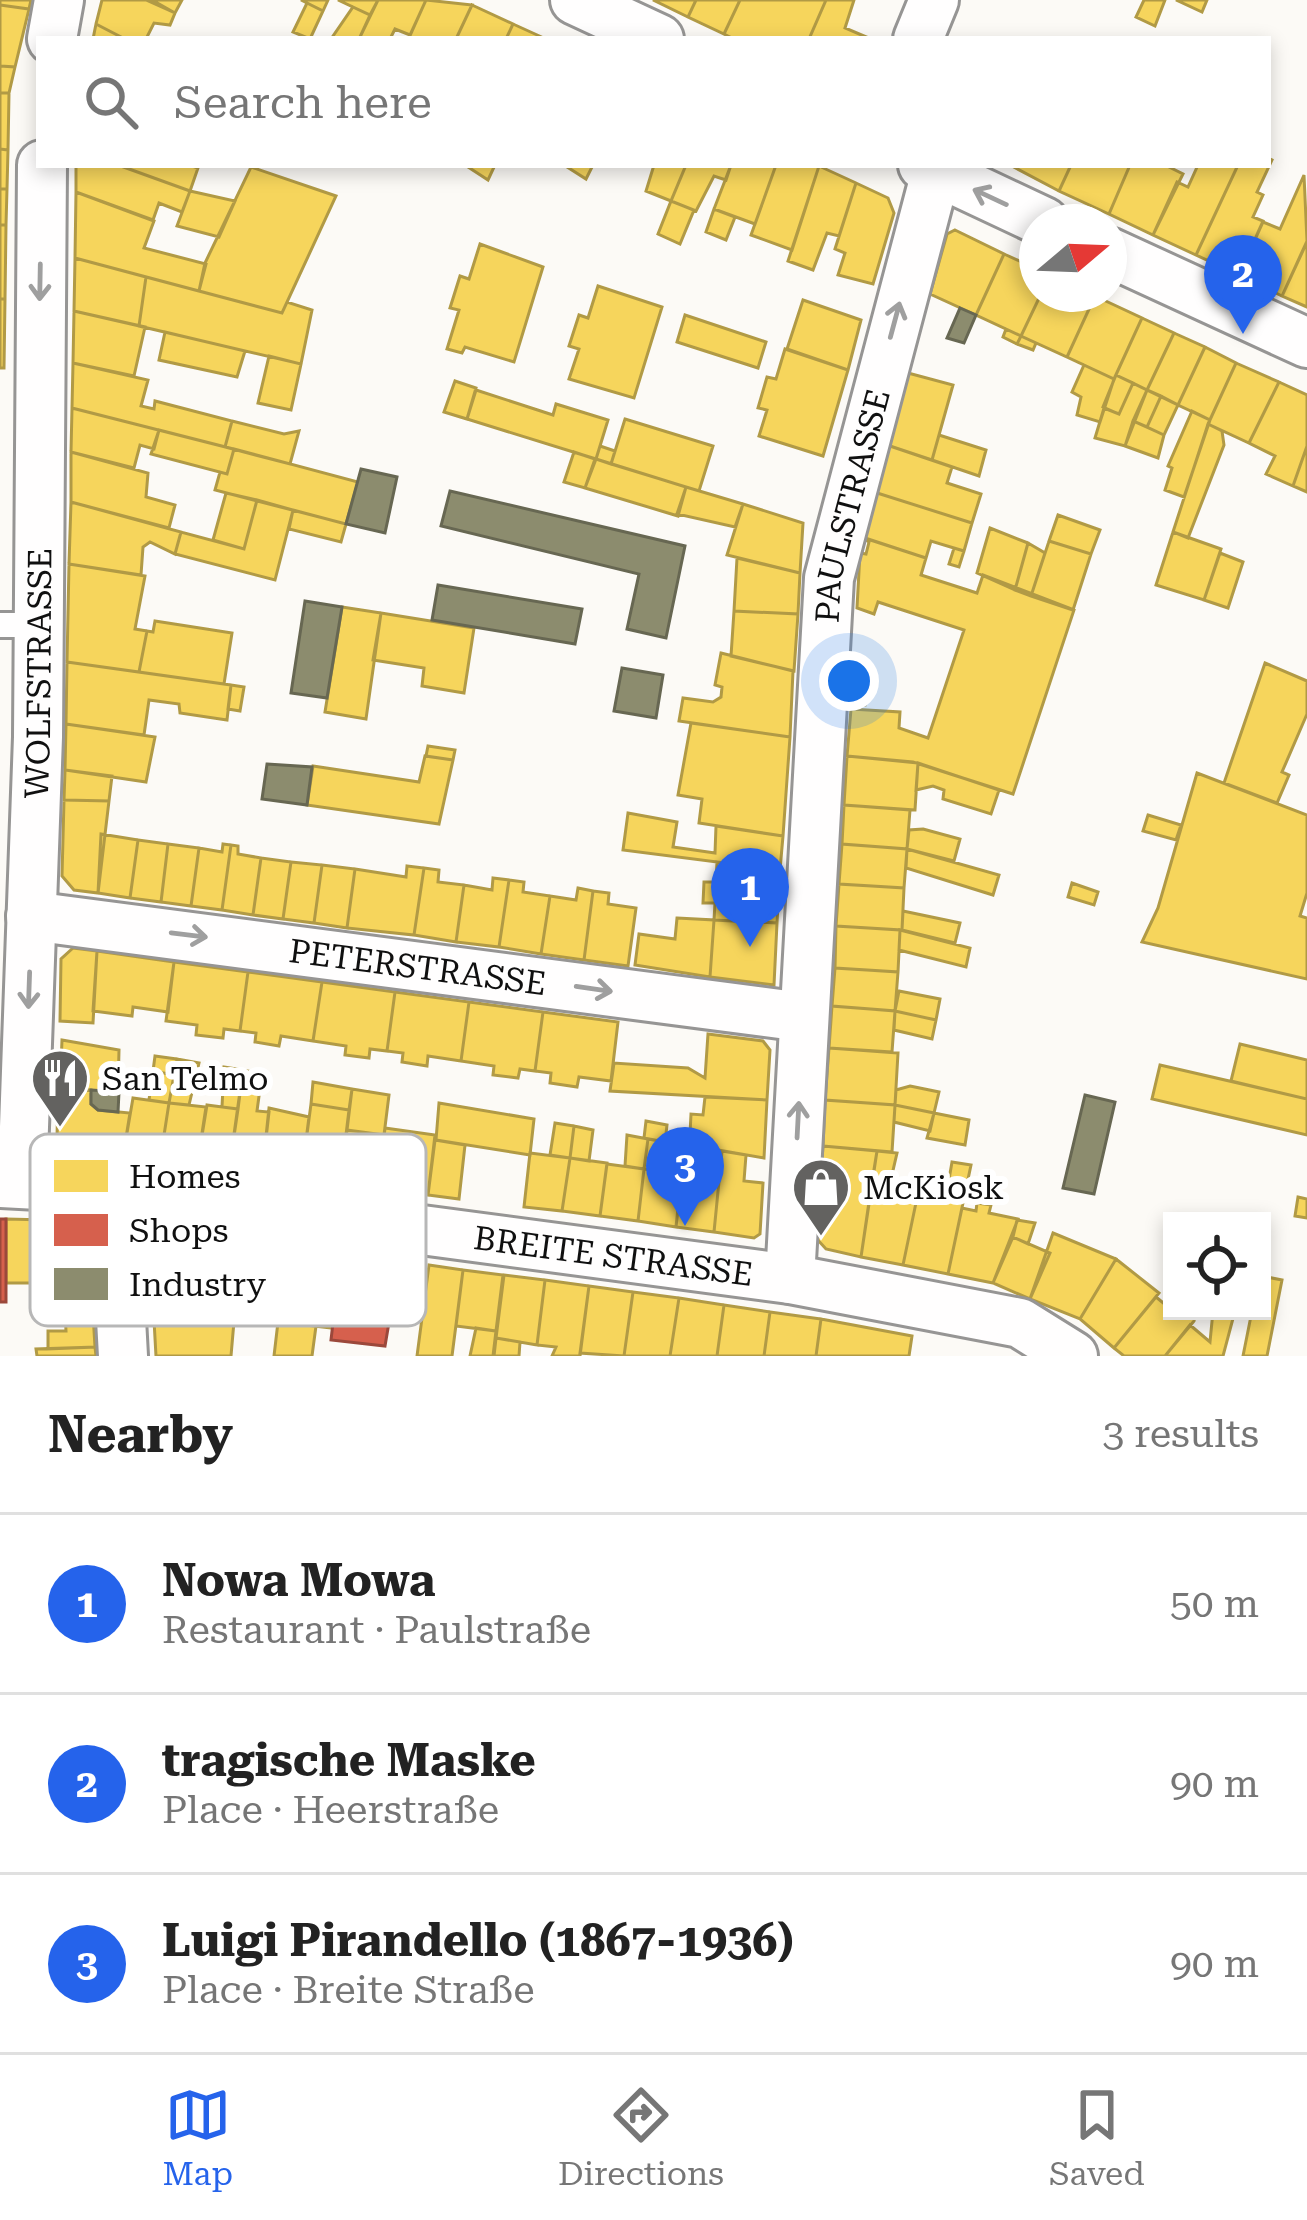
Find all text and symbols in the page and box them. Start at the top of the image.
search box [36,36,1271,168]
icon: search [78,69,144,135]
text: Search here [174,76,432,129]
one-way arrow [973,185,1009,207]
north arrow [1019,204,1127,312]
pin: 2 [1204,235,1282,334]
one-way arrow [29,262,51,301]
one-way arrow [886,302,908,340]
street label: PAULSTRASSE [808,385,898,624]
street label: WOLFSTRASSE [17,548,59,799]
your location [819,651,879,711]
pin: 1 [711,848,789,947]
one-way arrow [169,925,208,947]
street label: PETERSTRASSE [287,931,549,1003]
one-way arrow [17,970,40,1009]
one-way arrow [574,978,613,1001]
restaurant icon: San Telmo [29,1047,91,1129]
place label: San Telmo [102,1059,269,1098]
one-way arrow [787,1101,810,1140]
pin: 3 [646,1127,724,1226]
legend [30,1134,426,1326]
shop icon: McKiosk [790,1156,852,1238]
text: Homes [129,1157,240,1196]
place label: McKiosk [863,1168,1004,1207]
text: Shops [129,1211,228,1250]
map controls [1163,1212,1271,1320]
button: locate [1163,1212,1271,1320]
street label: BREITE STRASSE [471,1218,755,1294]
text: Industry [129,1265,267,1304]
text: Nearby [48,1405,233,1464]
text: 3 results [1102,1411,1259,1457]
text: Nowa Mowa [162,1554,435,1607]
text: 1 [76,1581,98,1627]
text: 50 m [1170,1581,1259,1627]
text: Restaurant · Paulstraße [162,1607,591,1653]
text: tragische Maske [162,1734,536,1787]
text: 2 [76,1761,98,1807]
text: 90 m [1170,1761,1259,1807]
text: Place · Heerstraße [162,1787,499,1833]
text: Luigi Pirandello (1867-1936) [162,1914,794,1967]
text: 3 [76,1941,98,1987]
text: 90 m [1170,1941,1259,1987]
text: Place · Breite Straße [162,1967,535,2013]
tab: Map [162,2082,233,2193]
tab: Directions [558,2082,724,2193]
tab: Saved [1049,2082,1145,2193]

